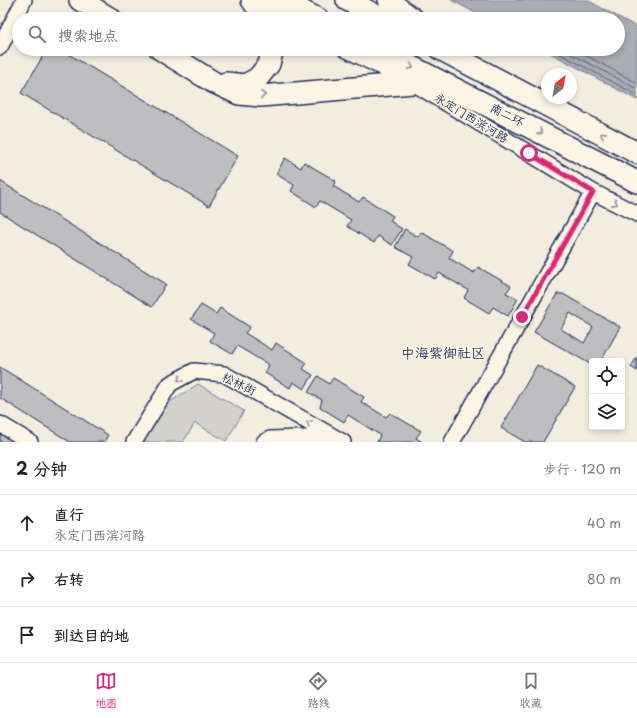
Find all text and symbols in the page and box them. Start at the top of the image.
search box [12,12,625,56]
icon: search [26,23,48,45]
text: 搜索地点 [58,23,118,46]
one-way arrow [407,62,415,70]
north arrow [541,68,577,104]
street label: 永定门西滨河路 [431,88,512,146]
one-way arrow [260,91,266,100]
street label: 南二环 [487,98,528,130]
one-way arrow [535,127,543,135]
one-way arrow [599,132,607,139]
route start [520,144,538,162]
one-way arrow [611,198,618,205]
route end [513,308,531,326]
district label: 中海紫御社区 [401,342,485,363]
map controls [589,358,625,430]
button: locate [589,358,625,394]
street label: 松林街 [219,367,260,399]
one-way arrow [177,374,184,381]
button: layers [589,394,625,430]
one-way arrow [306,420,313,427]
text: 2 分钟 [16,455,67,481]
text: 步行 · 120 m [544,459,621,478]
text: 直行 [54,502,84,525]
icon: ahead [16,512,38,534]
text: 40 m [587,513,621,532]
text: 永定门西滨河路 [54,525,145,544]
text: 右转 [54,567,84,590]
icon: right [16,568,38,590]
text: 80 m [587,569,621,588]
text: 到达目的地 [54,623,129,646]
icon: arrive [16,624,38,646]
tab: 地图 [95,670,117,711]
tab: 路线 [307,670,329,711]
tab: 收藏 [520,670,542,711]

